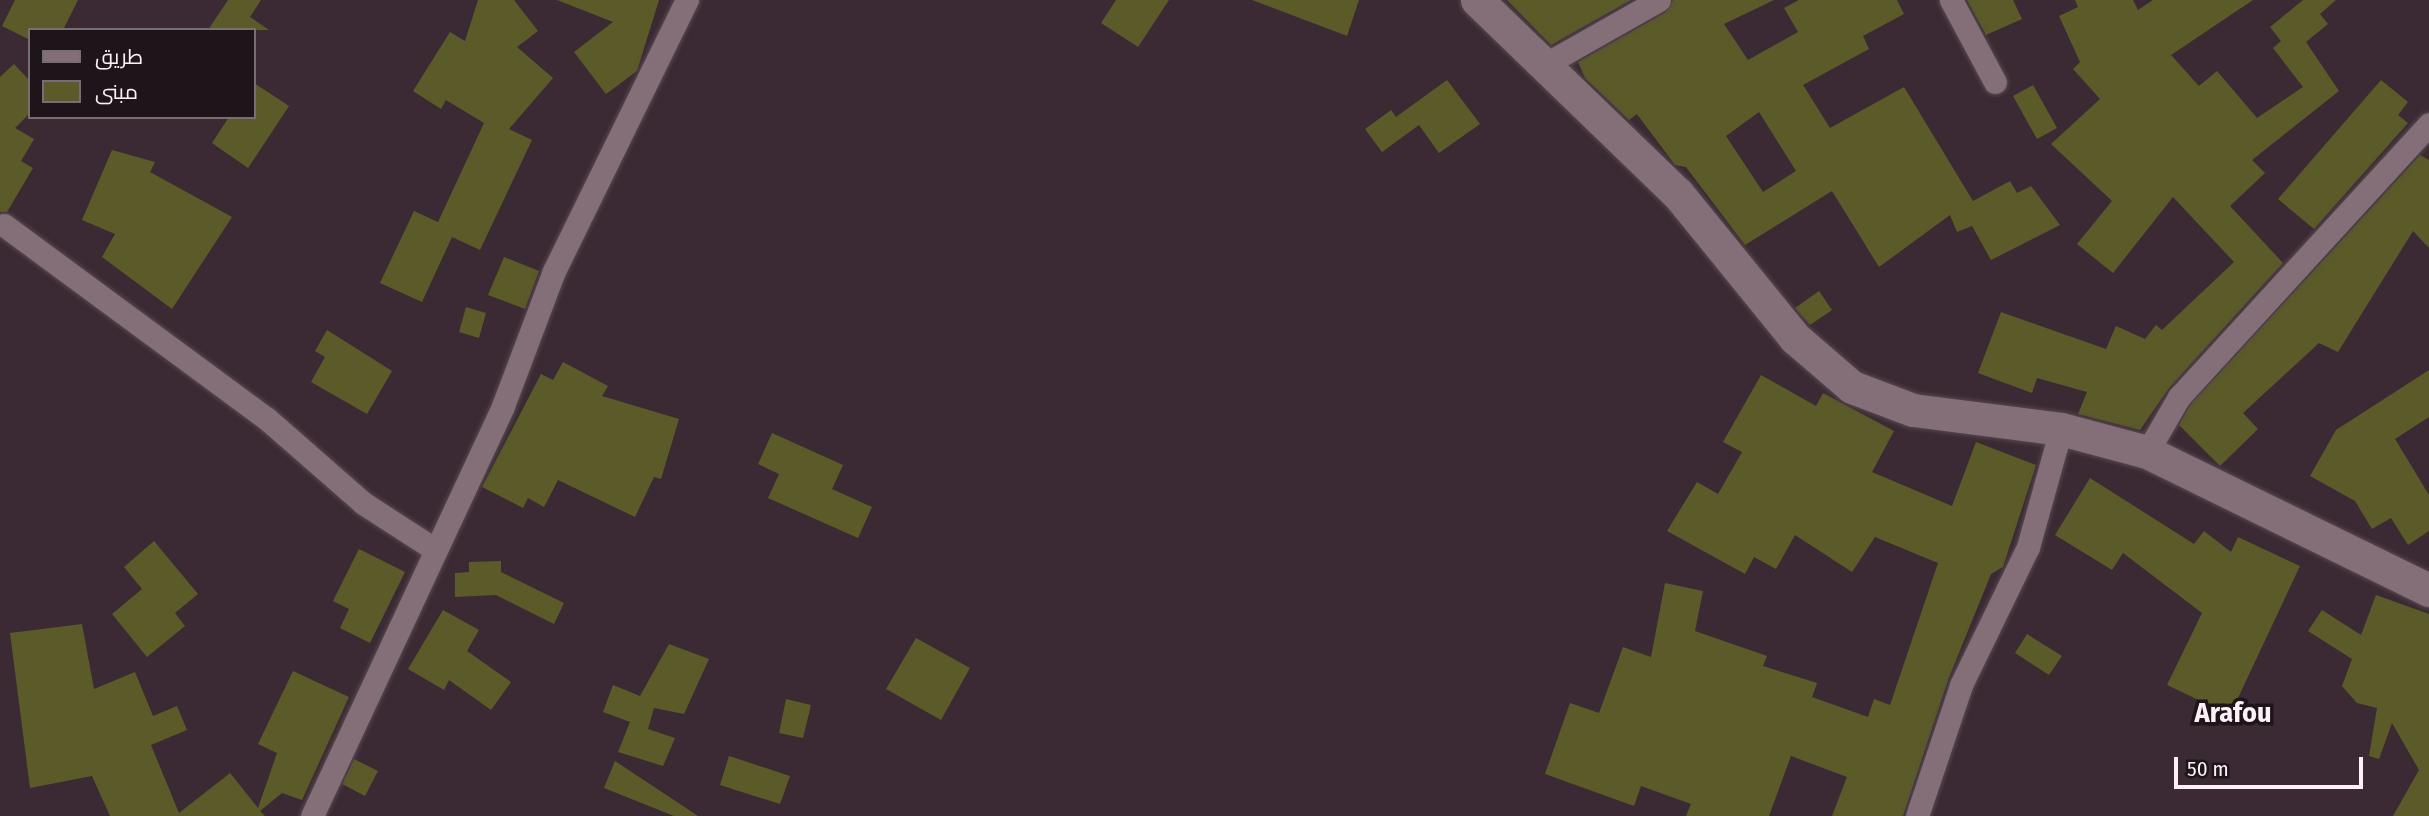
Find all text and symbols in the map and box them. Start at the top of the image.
legend [28,28,256,119]
text: طريق [95,44,143,70]
text: مبنى [95,79,138,105]
district label: Arafou [2195,696,2271,730]
scale bar [2177,742,2366,786]
text: 50 m [2187,756,2229,782]

